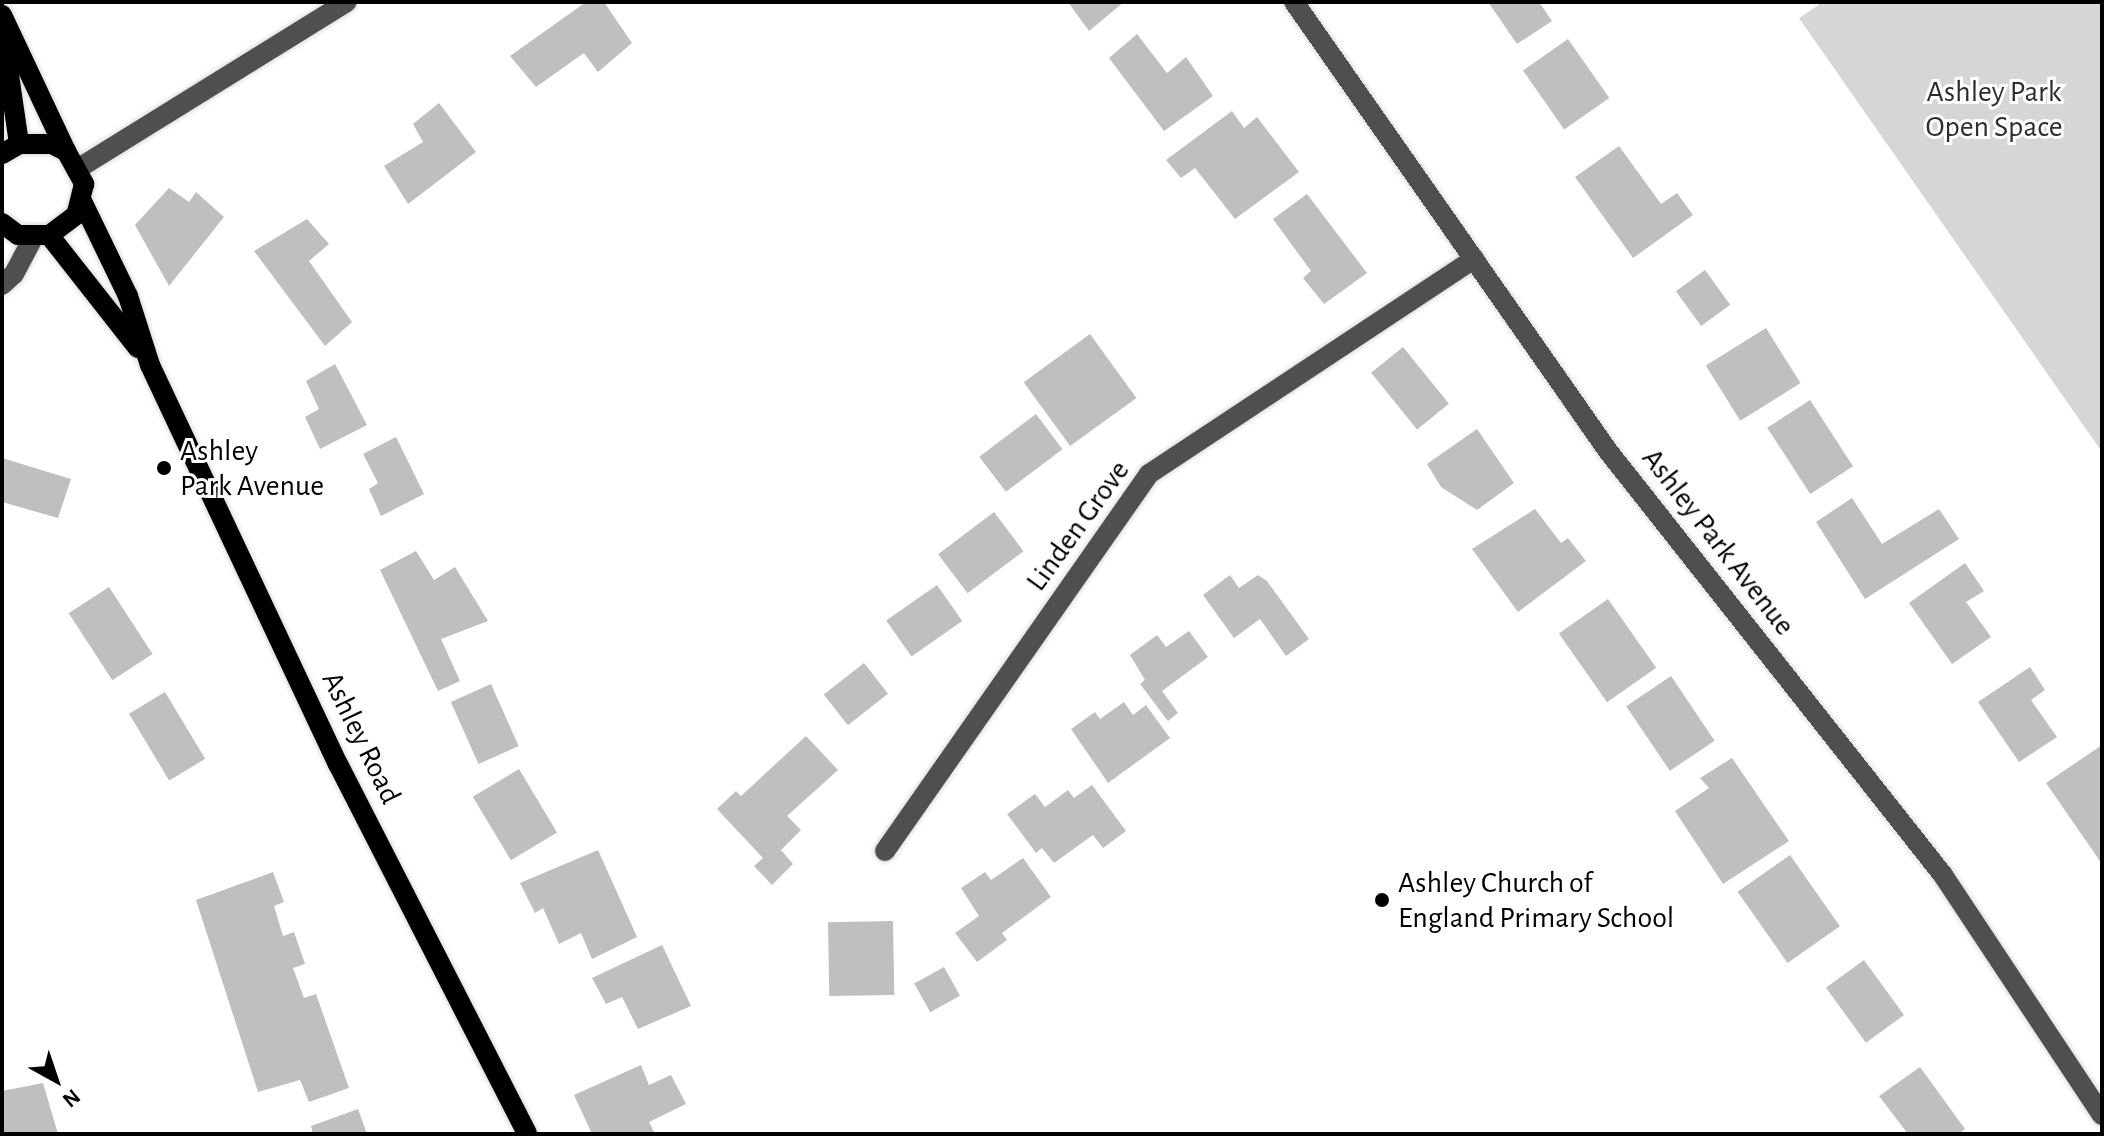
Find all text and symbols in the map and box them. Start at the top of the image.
park label: Ashley Park Open Space [1925,74,2063,144]
place label: Ashley Park Avenue [180,433,324,504]
street label: Ashley Park Avenue [1634,441,1802,643]
street label: Linden Grove [1019,454,1137,598]
marker: Ashley Park Avenue [155,459,173,477]
street label: Ashley Road [314,666,408,810]
place label: Ashley Church of England Primary School [1398,865,1674,936]
marker: Ashley Church of England Primary School [1373,891,1391,909]
north arrow [16,1040,96,1120]
text: N [59,1085,84,1112]

